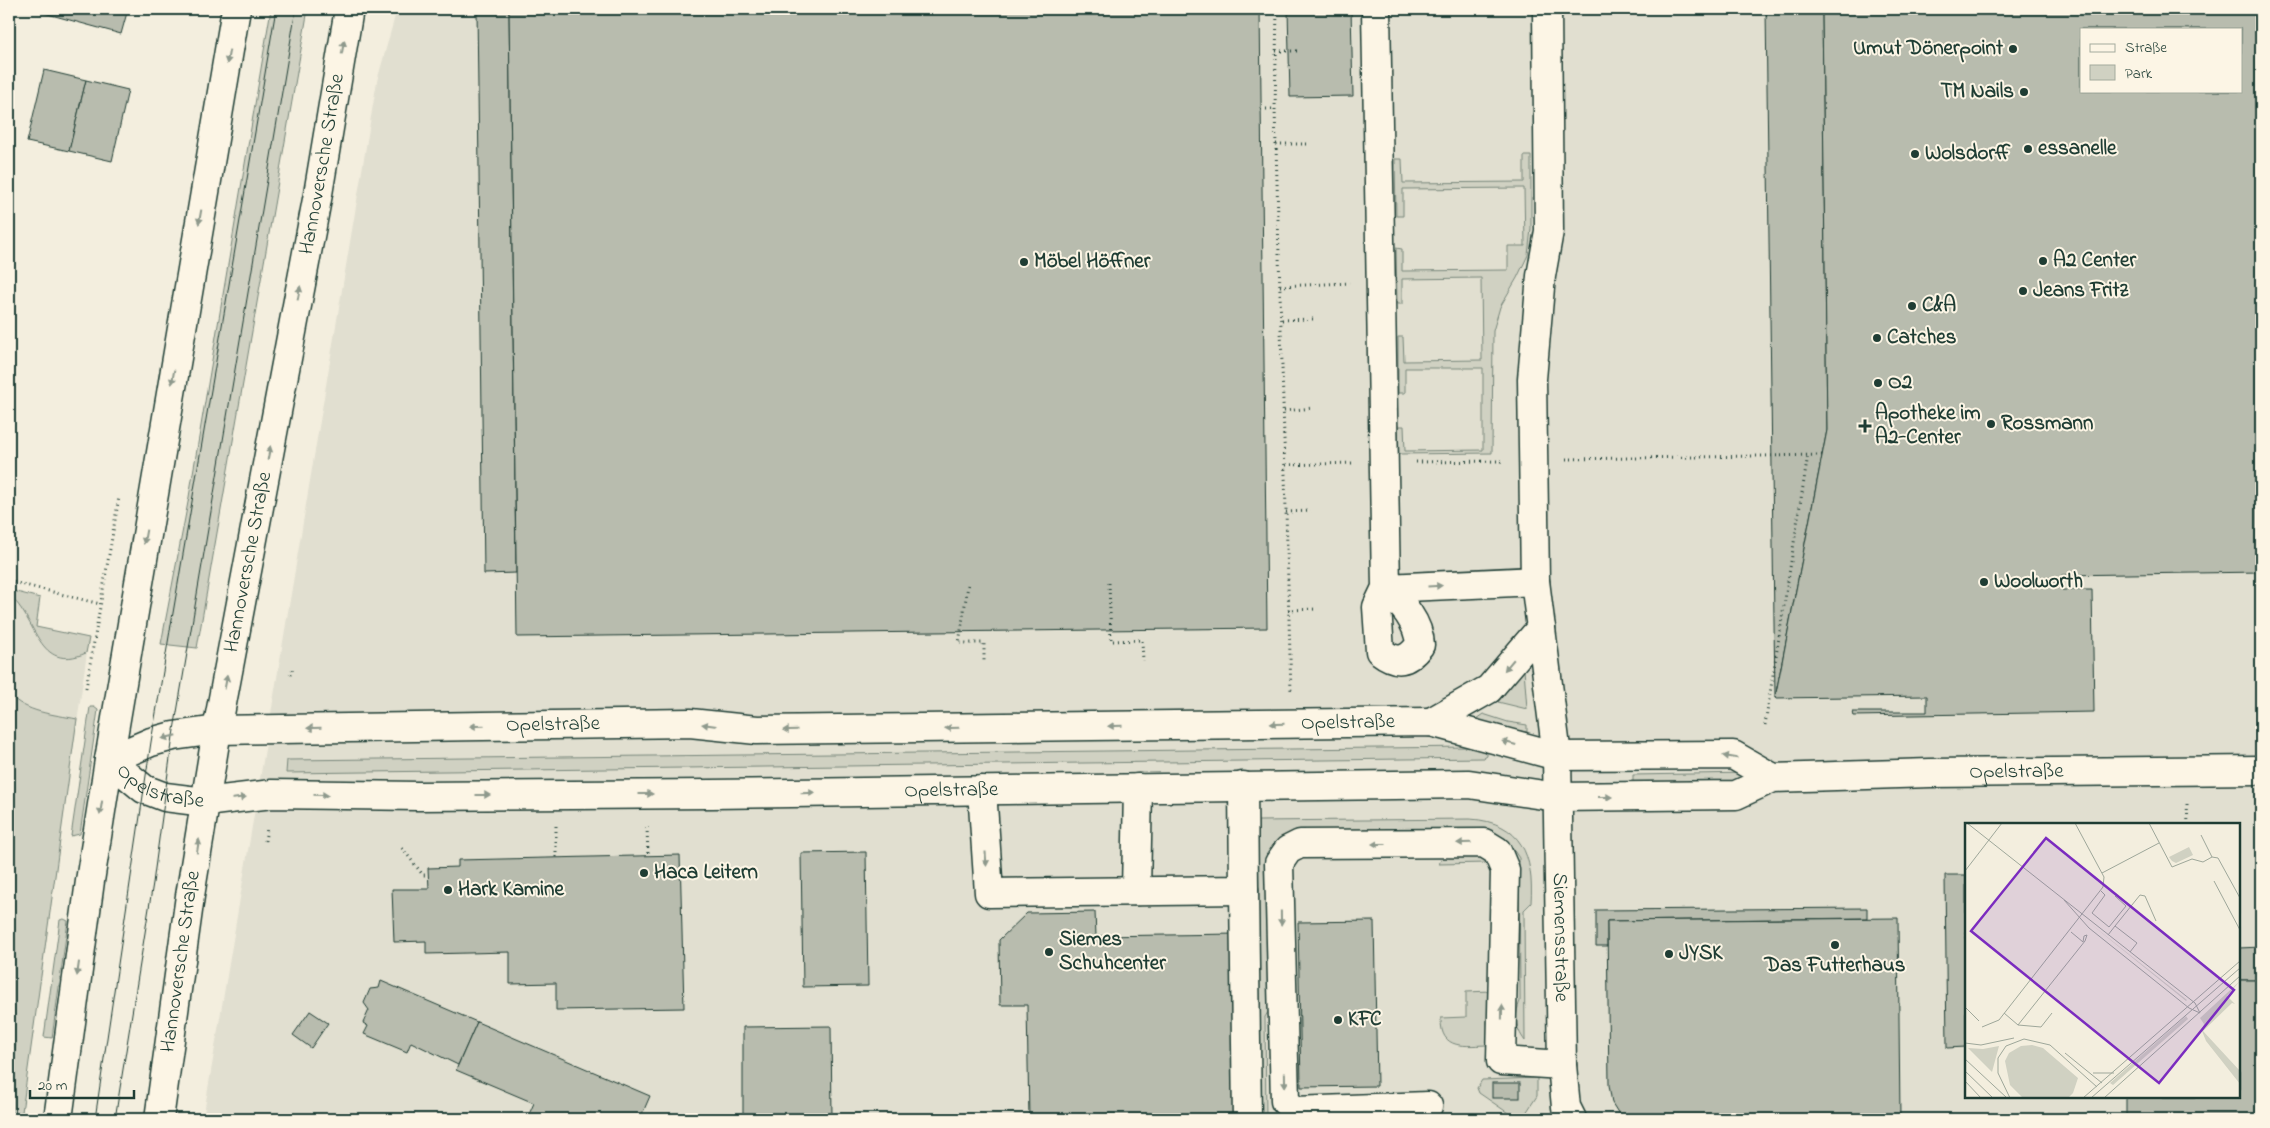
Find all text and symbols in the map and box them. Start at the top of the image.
legend [2080,28,2242,92]
place label: Umut Dönerpoint [1853,34,2004,64]
text: Straße [2125,37,2167,59]
one-way arrow [339,39,347,55]
marker: Umut Dönerpoint [2007,43,2019,55]
one-way arrow [223,49,231,65]
text: Park [2125,63,2153,85]
street label: Hannoversche Straße [292,71,353,257]
place label: TM Nails [1940,77,2014,107]
marker: TM Nails [2018,86,2030,98]
place label: essanelle [2038,134,2117,164]
place label: Wolsdorff [1925,139,2011,169]
marker: essanelle [2022,143,2034,155]
marker: Wolsdorff [1909,148,1921,160]
one-way arrow [196,209,204,225]
place label: A2 Center [2053,246,2136,276]
place label: Möbel Höffner [1034,247,1151,277]
marker: A2 Center [2037,255,2049,267]
marker: Möbel Höffner [1018,256,1030,268]
place label: Jeans Fritz [2033,276,2130,306]
one-way arrow [295,285,303,301]
marker: Jeans Fritz [2017,285,2029,297]
place label: C&A [1922,291,1956,321]
marker: C&A [1906,300,1918,312]
place label: Catches [1887,323,1957,353]
marker: Catches [1871,332,1883,344]
place label: O2 [1888,368,1913,398]
one-way arrow [168,370,176,386]
marker: O2 [1872,377,1884,389]
place label: Apotheke im A2-Center [1875,399,1981,453]
place label: Rossmann [2001,409,2093,439]
marker: Rossmann [1985,418,1997,430]
marker: Apotheke im A2-Center [1859,420,1871,432]
one-way arrow [265,445,273,461]
street label: Hannoversche Straße [217,469,280,655]
one-way arrow [141,530,149,546]
place label: Woolworth [1994,567,2083,597]
marker: Woolworth [1978,576,1990,588]
one-way arrow [1427,581,1443,589]
one-way arrow [1504,658,1515,671]
one-way arrow [222,673,230,689]
street label: Opelstraße [1301,707,1396,739]
street label: Opelstraße [506,709,601,741]
one-way arrow [701,721,717,729]
one-way arrow [1269,721,1285,729]
one-way arrow [468,722,484,730]
one-way arrow [1107,722,1123,730]
one-way arrow [306,724,322,732]
one-way arrow [944,724,960,732]
one-way arrow [782,726,798,734]
one-way arrow [161,734,176,742]
one-way arrow [1502,739,1517,747]
one-way arrow [1721,753,1737,761]
street label: Opelstraße [109,757,206,817]
street label: Opelstraße [1969,757,2064,788]
street label: Opelstraße [904,775,999,806]
one-way arrow [801,789,817,797]
one-way arrow [638,790,654,798]
one-way arrow [313,791,329,799]
one-way arrow [476,791,492,799]
one-way arrow [1598,793,1614,801]
one-way arrow [231,794,247,802]
one-way arrow [97,801,105,817]
inset map [1965,823,2240,1098]
one-way arrow [195,837,203,853]
one-way arrow [1370,840,1386,848]
one-way arrow [1456,840,1472,848]
one-way arrow [983,851,991,867]
place label: Haca Leitern [654,858,758,888]
marker: Haca Leitern [638,867,650,879]
street label: Hannoversche Straße [153,868,209,1054]
street label: Siemensstraße [1544,872,1576,1003]
place label: Hark Kamine [458,875,564,905]
marker: Hark Kamine [442,884,454,896]
one-way arrow [1277,910,1285,926]
place label: Siemes Schuhcenter [1059,925,1166,979]
place label: JYSK [1679,939,1723,969]
marker: Das Futterhaus [1829,939,1841,951]
marker: Siemes Schuhcenter [1043,946,1055,958]
marker: JYSK [1663,948,1675,960]
place label: Das Futterhaus [1764,951,1906,981]
one-way arrow [74,961,82,977]
one-way arrow [1498,1004,1506,1020]
place label: KFC [1348,1005,1382,1035]
marker: KFC [1332,1014,1344,1026]
scale bar [30,1068,134,1100]
one-way arrow [1281,1072,1289,1088]
text: 20 m [38,1075,68,1097]

